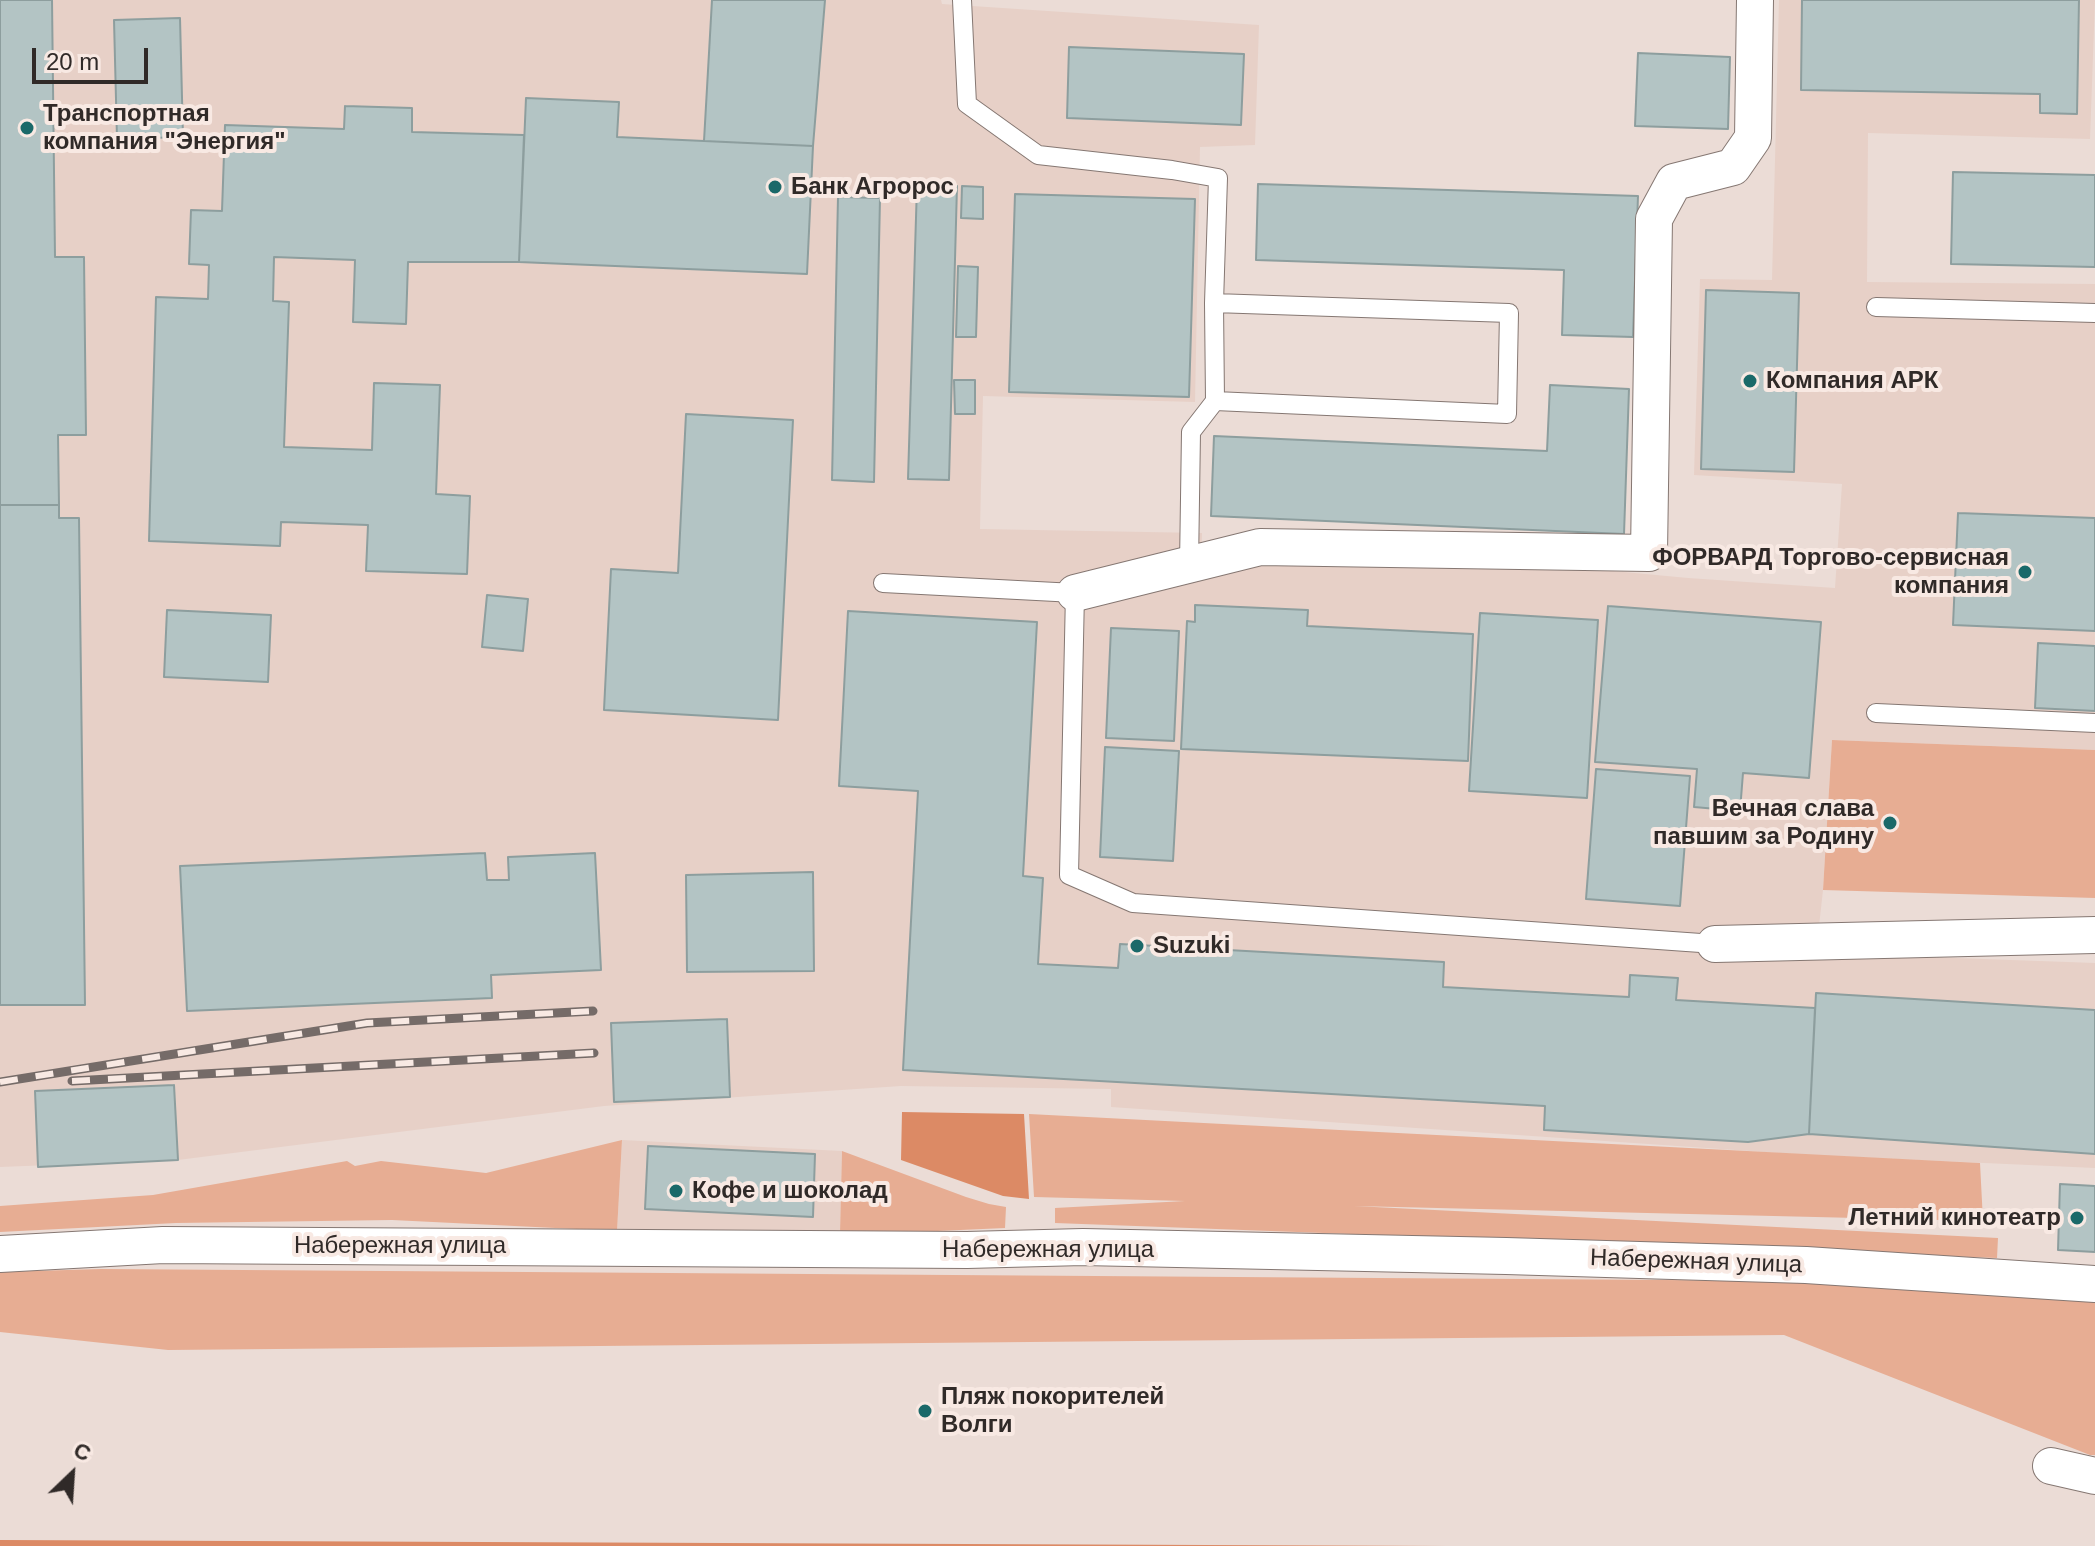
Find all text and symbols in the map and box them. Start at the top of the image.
scale bar [36,32,152,82]
text: 20 m [46,48,99,75]
place label: Транспортная компания "Энергия" [43,100,286,156]
marker: Транспортная компания "Энергия" [18,119,36,137]
place label: Банк Агророс [791,173,954,201]
marker: Банк Агророс [766,178,784,196]
place label: Компания АРК [1766,367,1938,395]
marker: Компания АРК [1741,372,1759,390]
place label: ФОРВАРД Торгово-сервисная компания [1652,544,2009,600]
marker: ФОРВАРД Торгово-сервисная компания [2016,563,2034,581]
place label: Вечная слава павшим за Родину [1653,795,1874,851]
marker: Вечная слава павшим за Родину [1881,814,1899,832]
place label: Suzuki [1153,932,1230,960]
marker: Suzuki [1128,937,1146,955]
place label: Кофе и шоколад [692,1177,888,1205]
marker: Кофе и шоколад [667,1182,685,1200]
place label: Летний кинотеатр [1849,1204,2061,1232]
marker: Летний кинотеатр [2068,1209,2086,1227]
street label: Набережная улица [294,1232,506,1260]
street label: Набережная улица [942,1236,1154,1264]
street label: Набережная улица [1589,1244,1803,1280]
place label: Пляж покорителей Волги [941,1383,1164,1439]
marker: Пляж покорителей Волги [916,1402,934,1420]
north arrow [32,1434,112,1514]
text: С [70,1437,95,1466]

